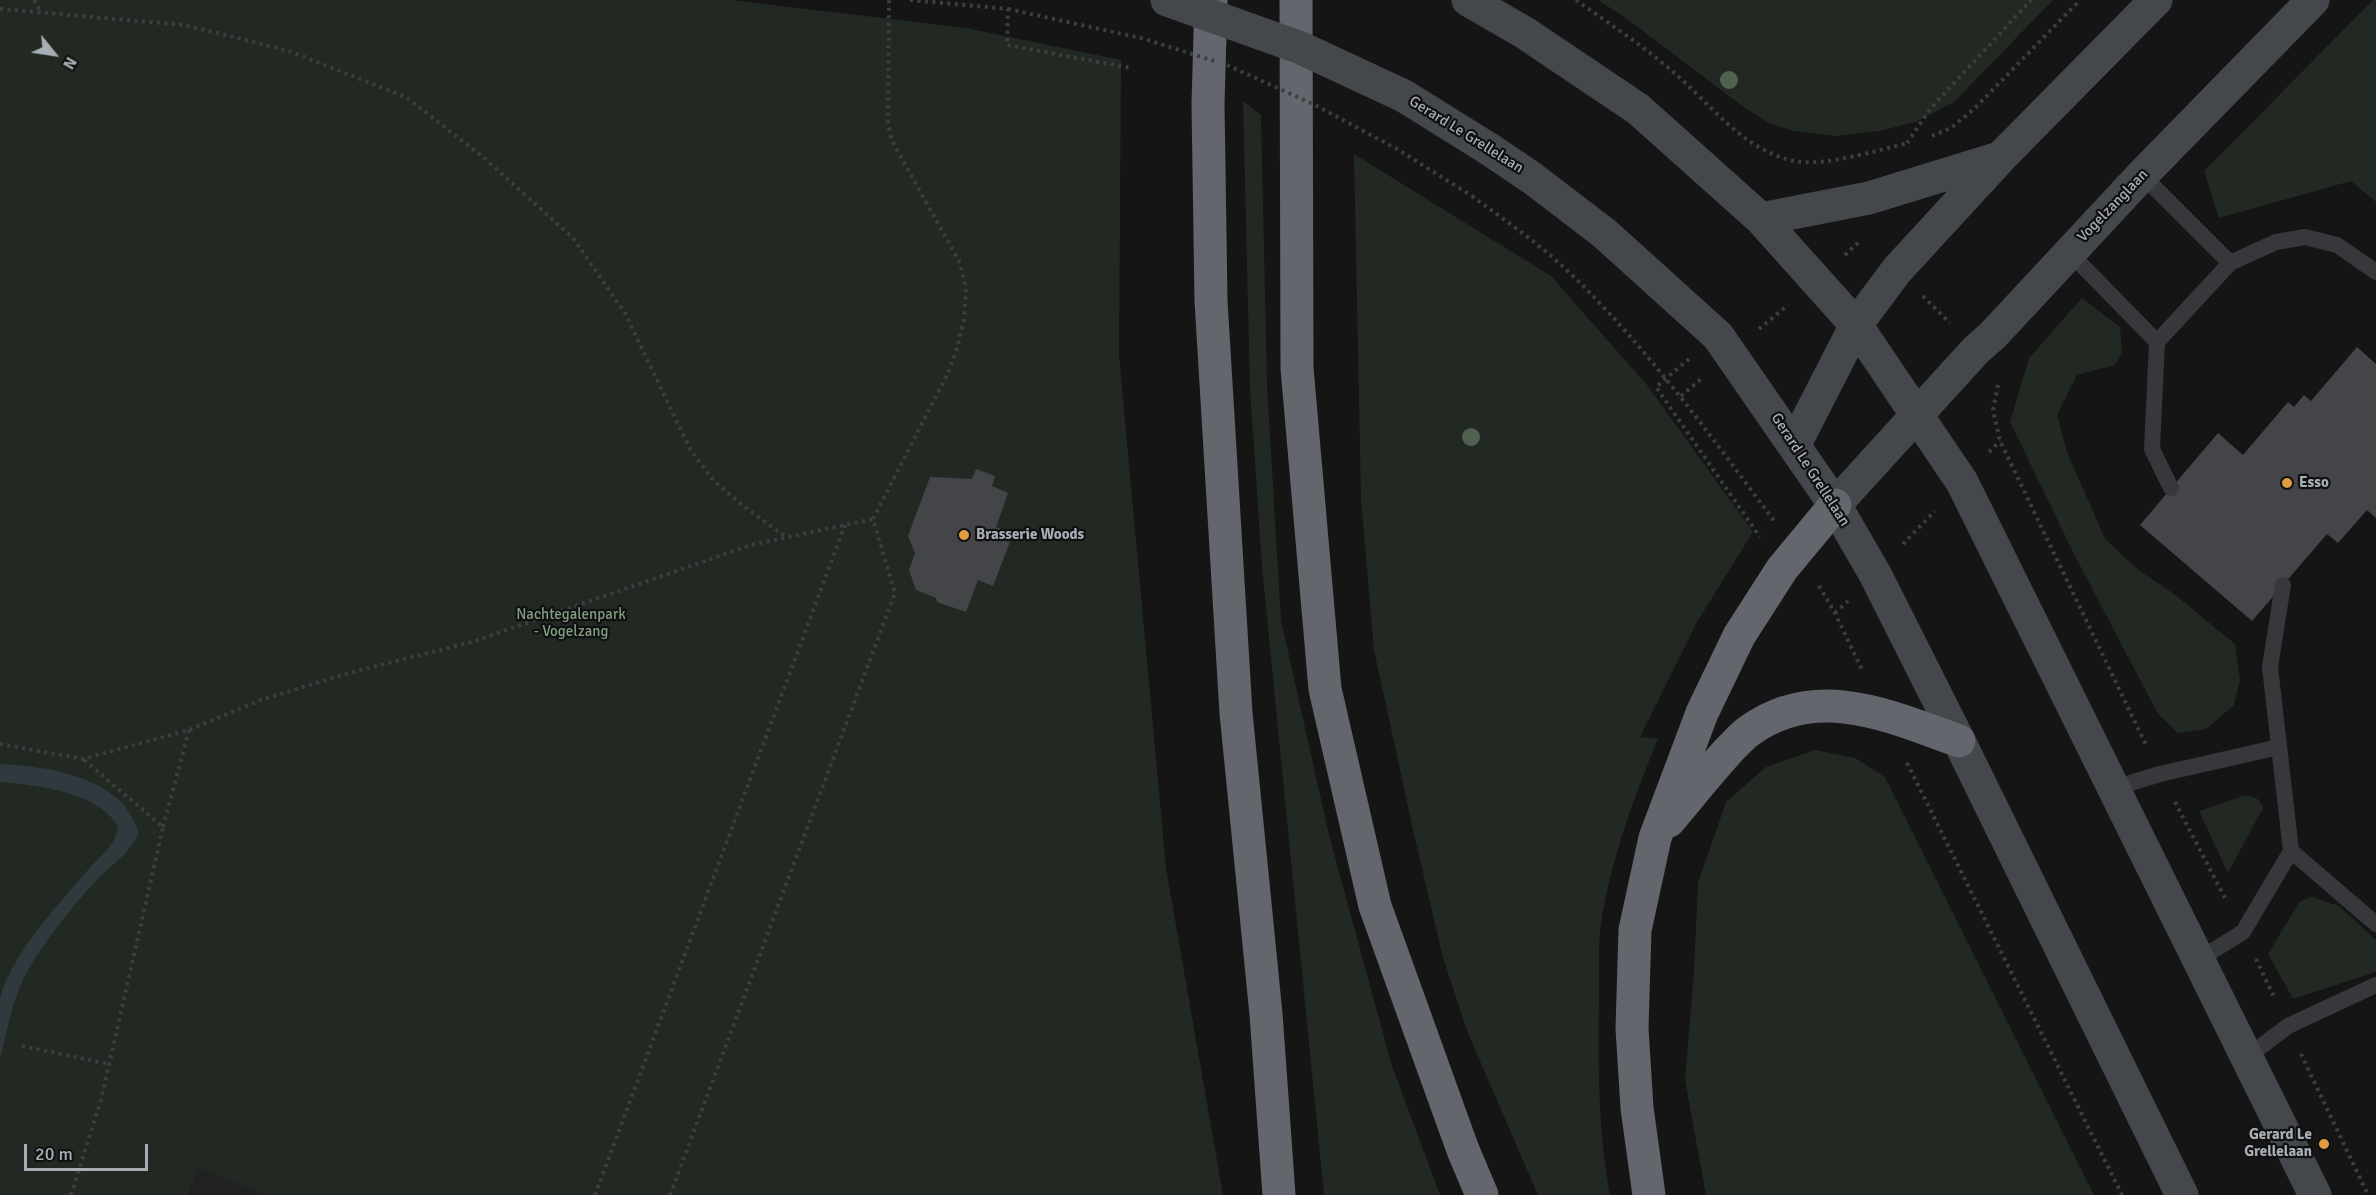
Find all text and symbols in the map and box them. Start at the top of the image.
north arrow [24,24,84,84]
text: N [58,53,81,73]
street label: Gerard Le Grellelaan [1406,93,1526,177]
street label: Vogelzanglaan [2074,166,2152,246]
street label: Gerard Le Grellelaan [1767,410,1853,530]
place label: Esso [2299,474,2329,492]
marker: Esso [2280,476,2294,490]
place label: Brasserie Woods [976,526,1084,544]
marker: Brasserie Woods [957,528,971,542]
park label: Nachtegalenpark - Vogelzang [516,606,626,641]
place label: Gerard Le Grellelaan [2244,1126,2312,1161]
scale bar [27,1132,152,1170]
marker: Gerard Le Grellelaan [2317,1137,2331,1151]
text: 20 m [35,1143,73,1165]

